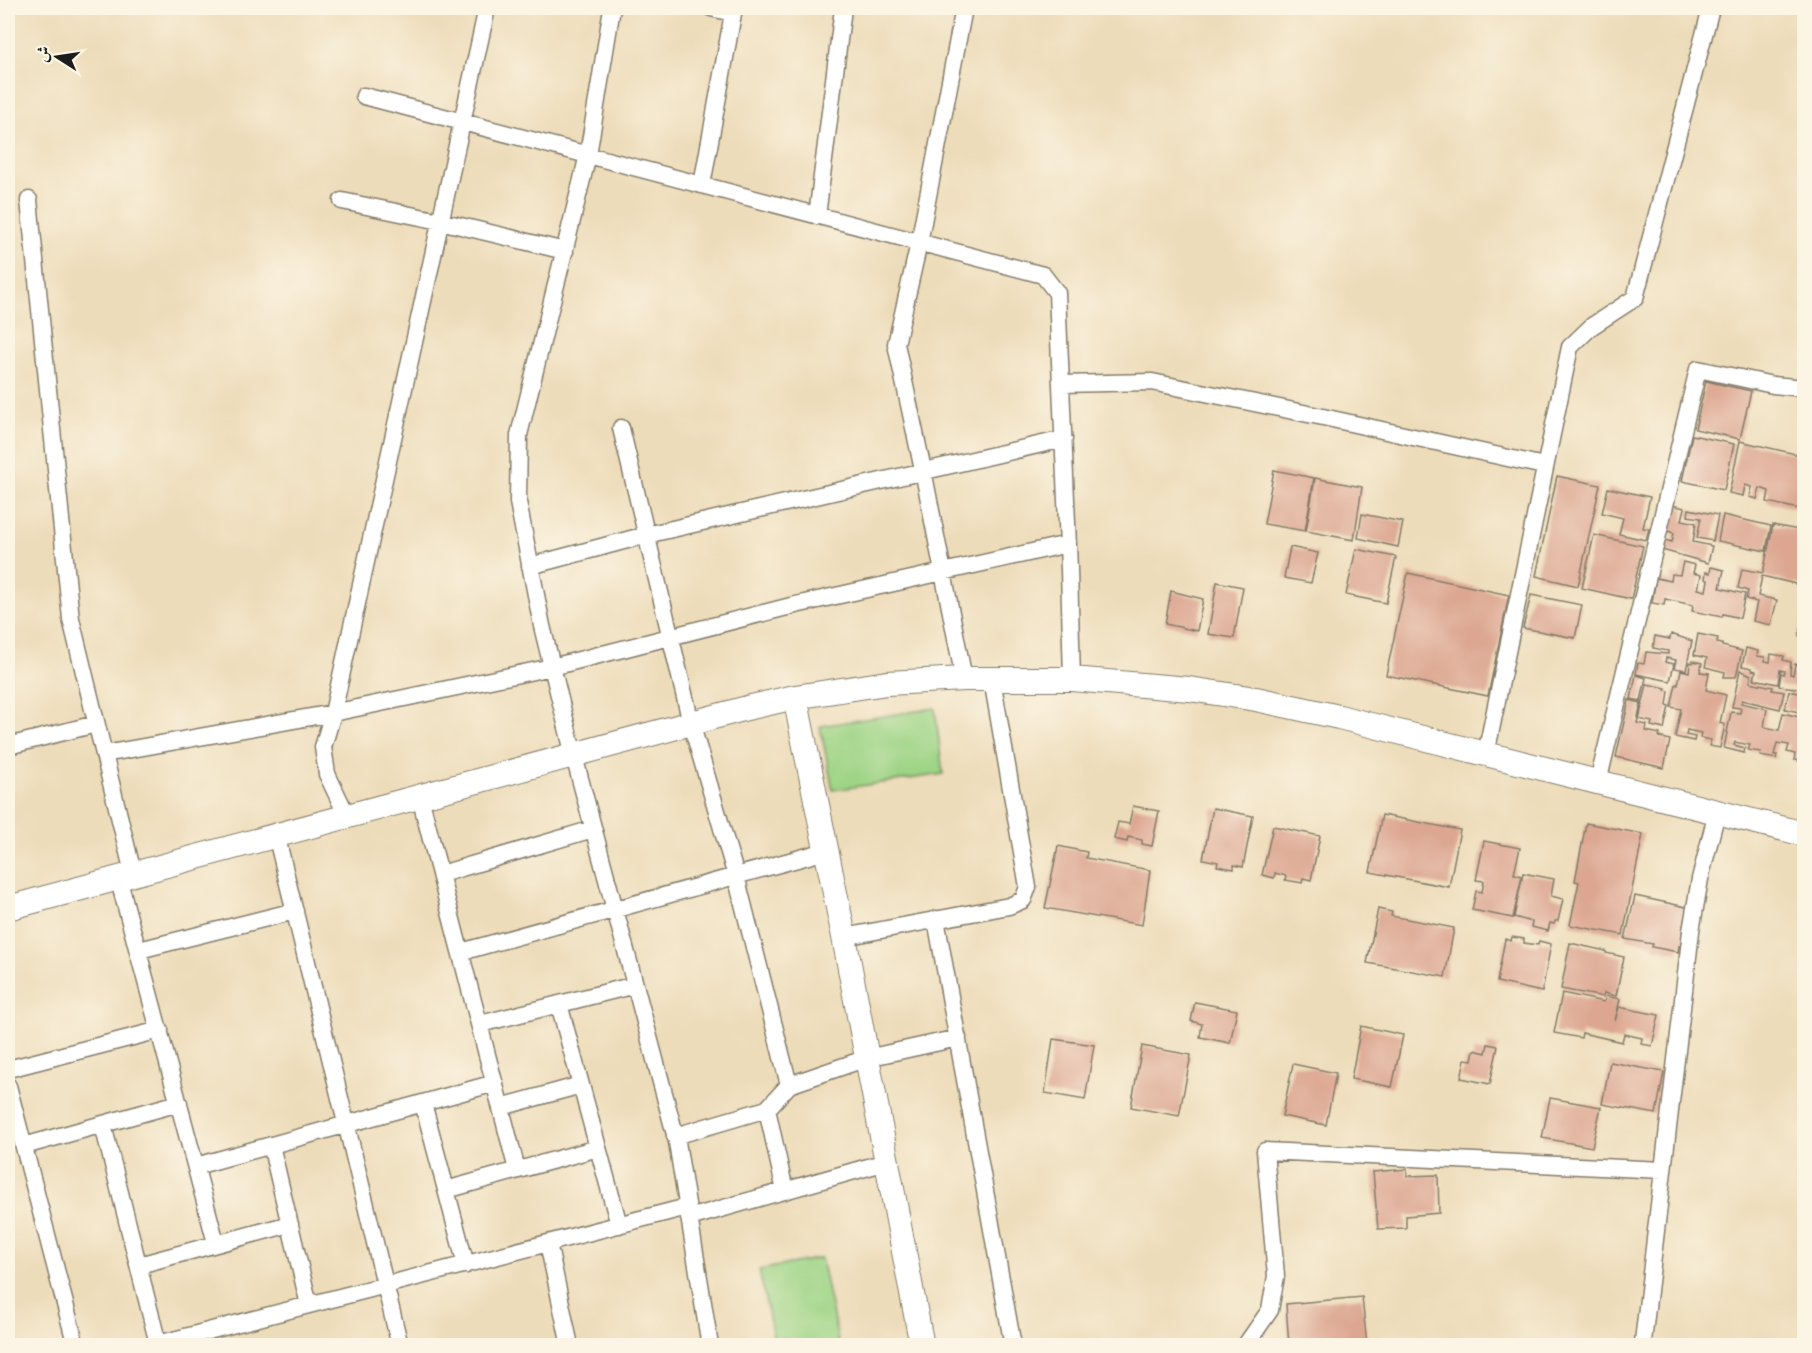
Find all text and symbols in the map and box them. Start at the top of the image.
north arrow [27,27,87,87]
text: ش [32,44,58,65]

